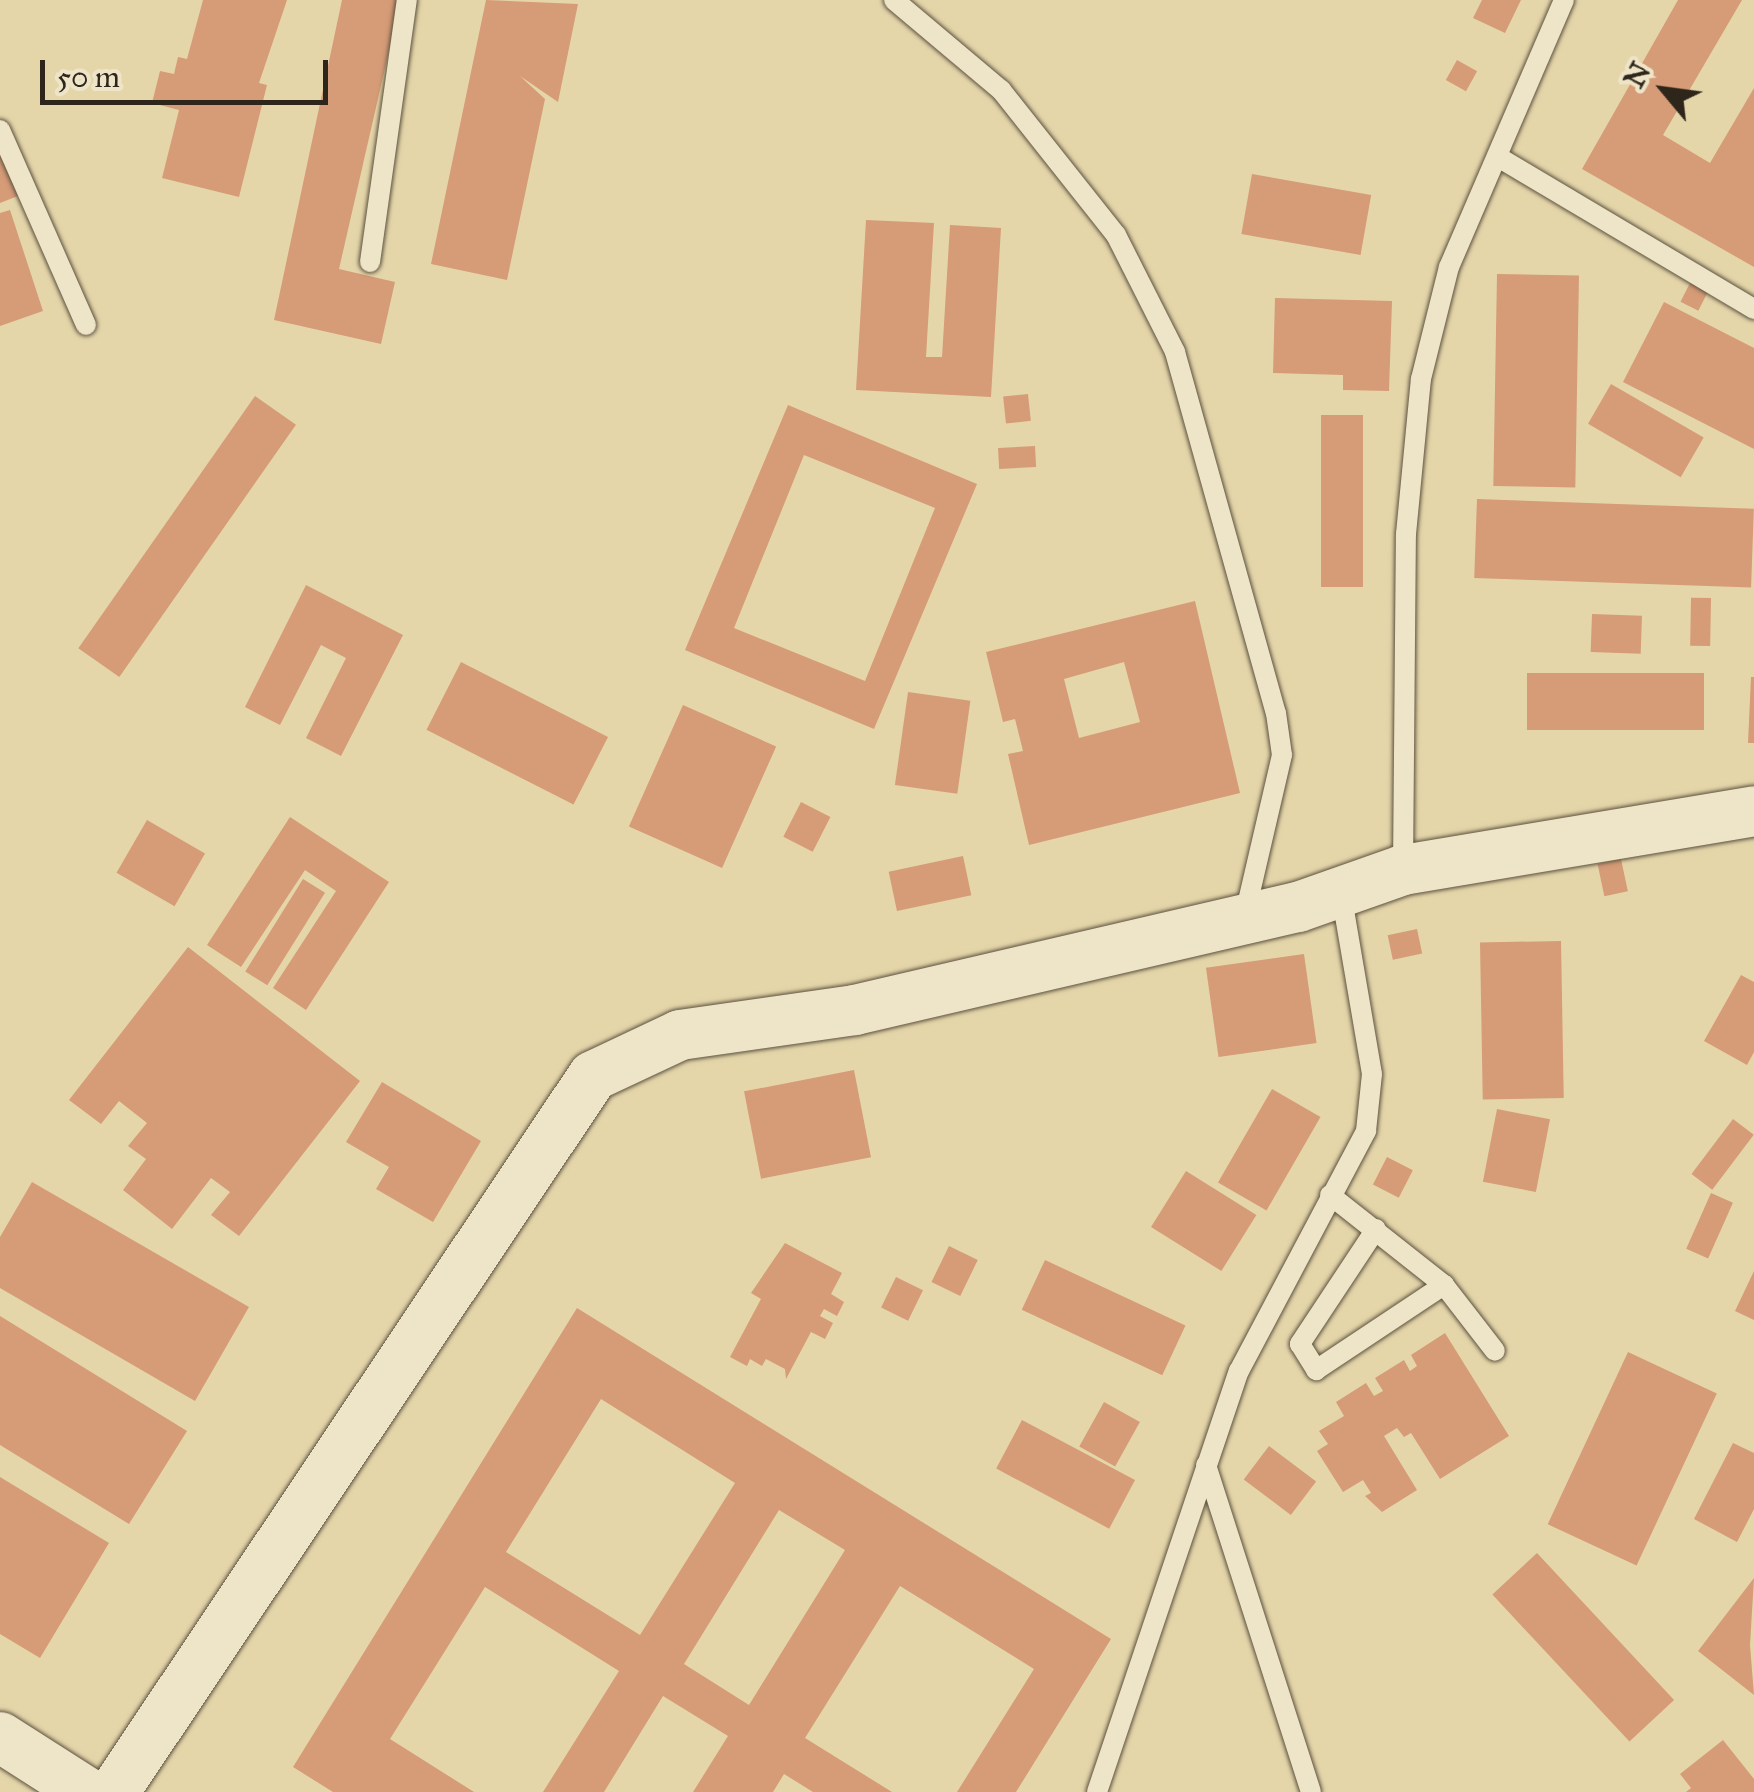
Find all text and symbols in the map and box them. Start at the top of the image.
scale bar [45,40,332,102]
north arrow [1614,40,1714,140]
text: N [1616,56,1658,94]
text: 50 m [57,59,120,95]

